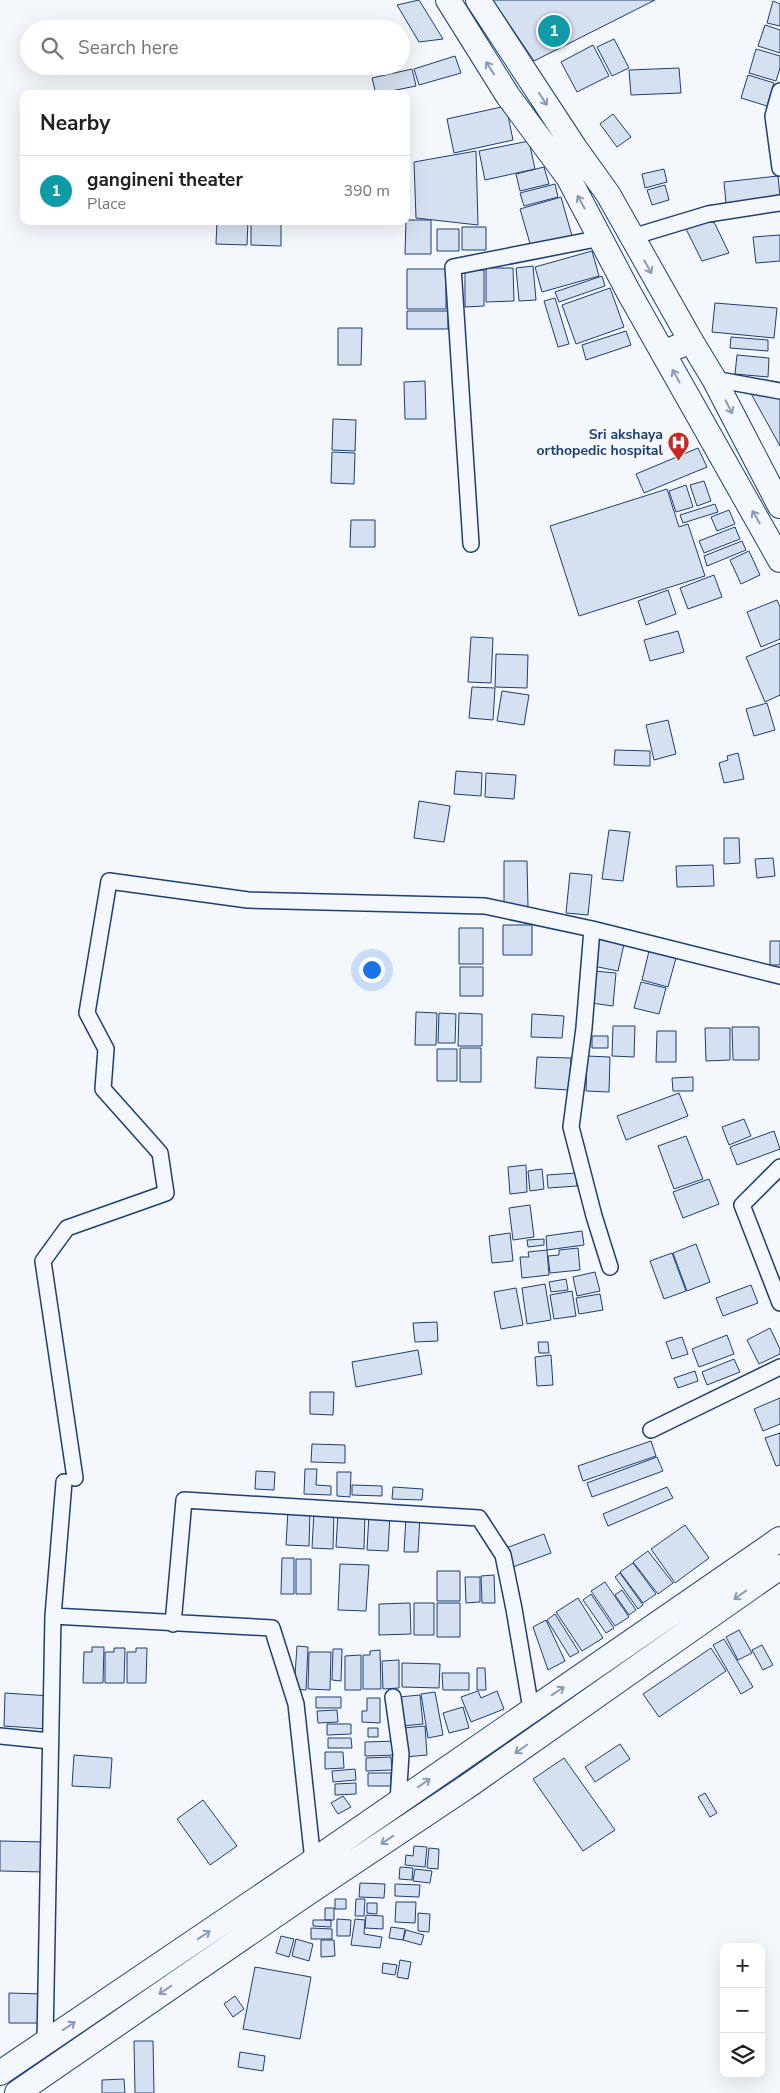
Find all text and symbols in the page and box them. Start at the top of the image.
pin: 1 [538,12,570,50]
search box [20,20,410,75]
icon: search [38,34,66,62]
text: Search here [78,35,179,61]
one-way arrow [485,62,495,76]
one-way arrow [538,92,548,106]
text: Nearby [40,109,110,137]
text: gangineni theater [87,167,243,193]
text: 1 [51,180,61,202]
text: 390 m [343,180,390,202]
text: Place [87,193,126,215]
one-way arrow [576,196,586,210]
one-way arrow [643,259,653,274]
one-way arrow [671,368,681,383]
one-way arrow [724,400,734,415]
place label: Sri akshaya orthopedic hospital [537,425,664,460]
hospital icon: Sri akshaya orthopedic hospital [667,430,691,461]
one-way arrow [751,510,761,525]
your location [359,957,385,983]
one-way arrow [733,1590,747,1600]
one-way arrow [551,1686,565,1696]
one-way arrow [514,1744,528,1754]
one-way arrow [417,1778,431,1788]
one-way arrow [380,1835,394,1845]
one-way arrow [196,1929,210,1939]
map controls [720,1943,765,2078]
button: + [720,1943,765,1988]
one-way arrow [158,1985,172,1995]
button: − [720,1988,765,2033]
one-way arrow [62,2021,76,2031]
button: layers [720,2033,765,2078]

